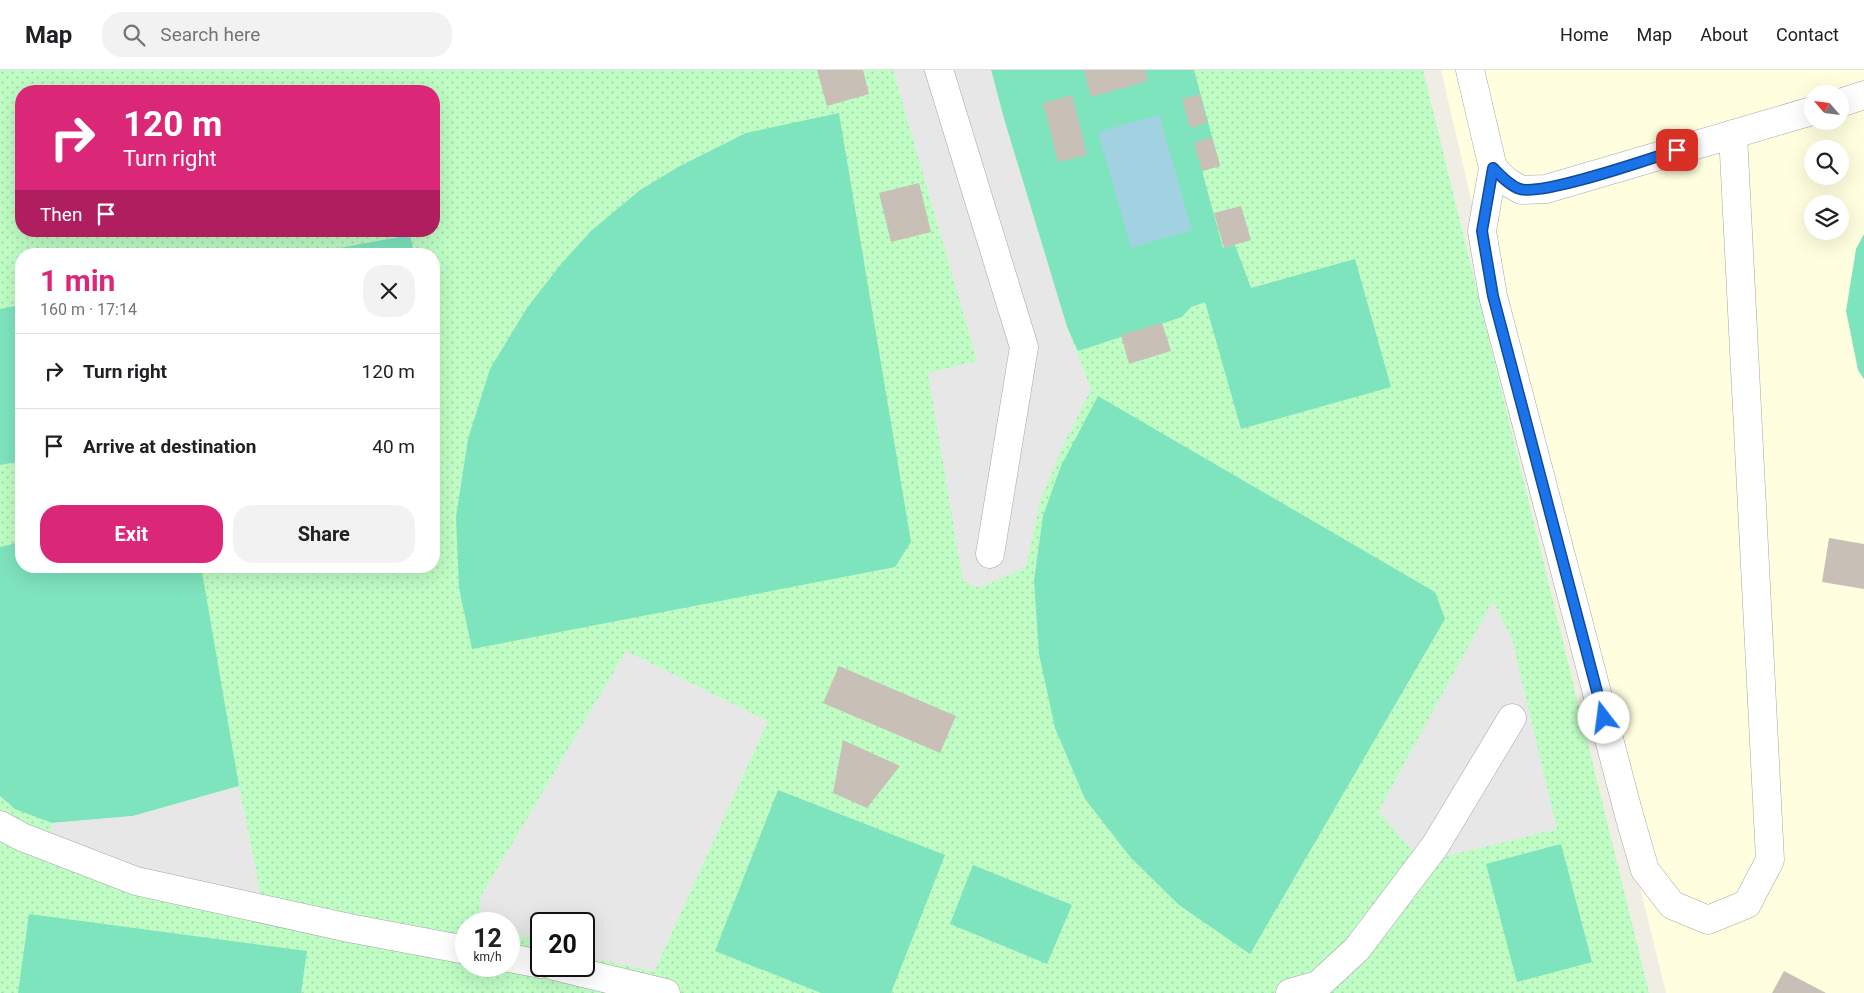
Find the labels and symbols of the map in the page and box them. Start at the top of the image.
north arrow [1804,85,1849,130]
pin [1656,129,1698,171]
position arrow [1577,691,1629,743]
speed limit sign: 20 [530,912,595,977]

